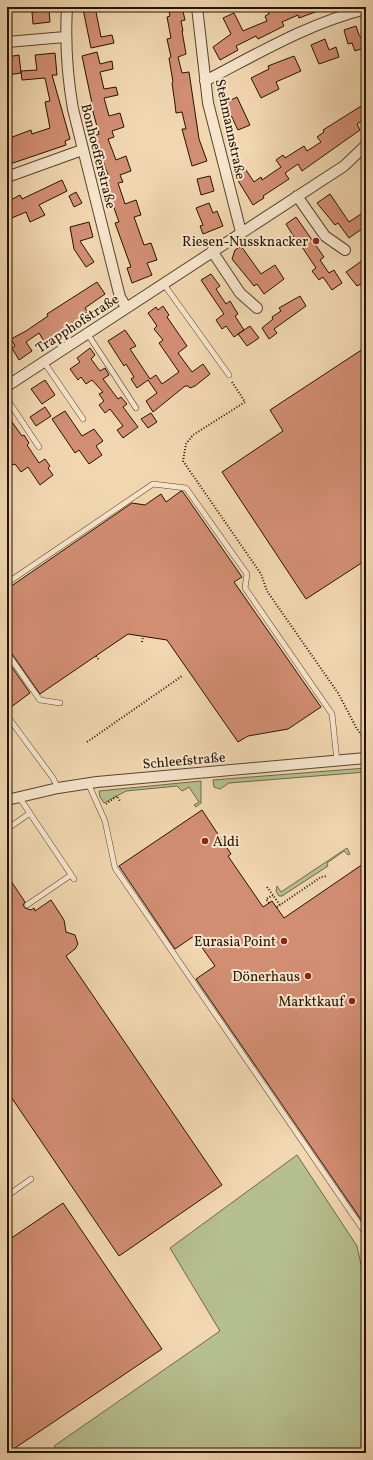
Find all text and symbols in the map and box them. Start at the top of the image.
street label: Stehmannstraße [210,77,250,182]
street label: Bonhoefferstraße [75,102,120,211]
place label: Riesen-Nussknacker [182,233,308,252]
marker: Riesen-Nussknacker [311,236,321,246]
street label: Trapphofstraße [33,290,123,358]
street label: Schleefstraße [142,748,227,775]
place label: Aldi [213,833,239,852]
marker: Aldi [200,836,210,846]
place label: Eurasia Point [194,933,276,952]
marker: Eurasia Point [279,936,289,946]
place label: Dönerhaus [232,968,300,987]
marker: Dönerhaus [303,971,313,981]
place label: Marktkauf [278,993,345,1012]
marker: Marktkauf [347,996,357,1006]

